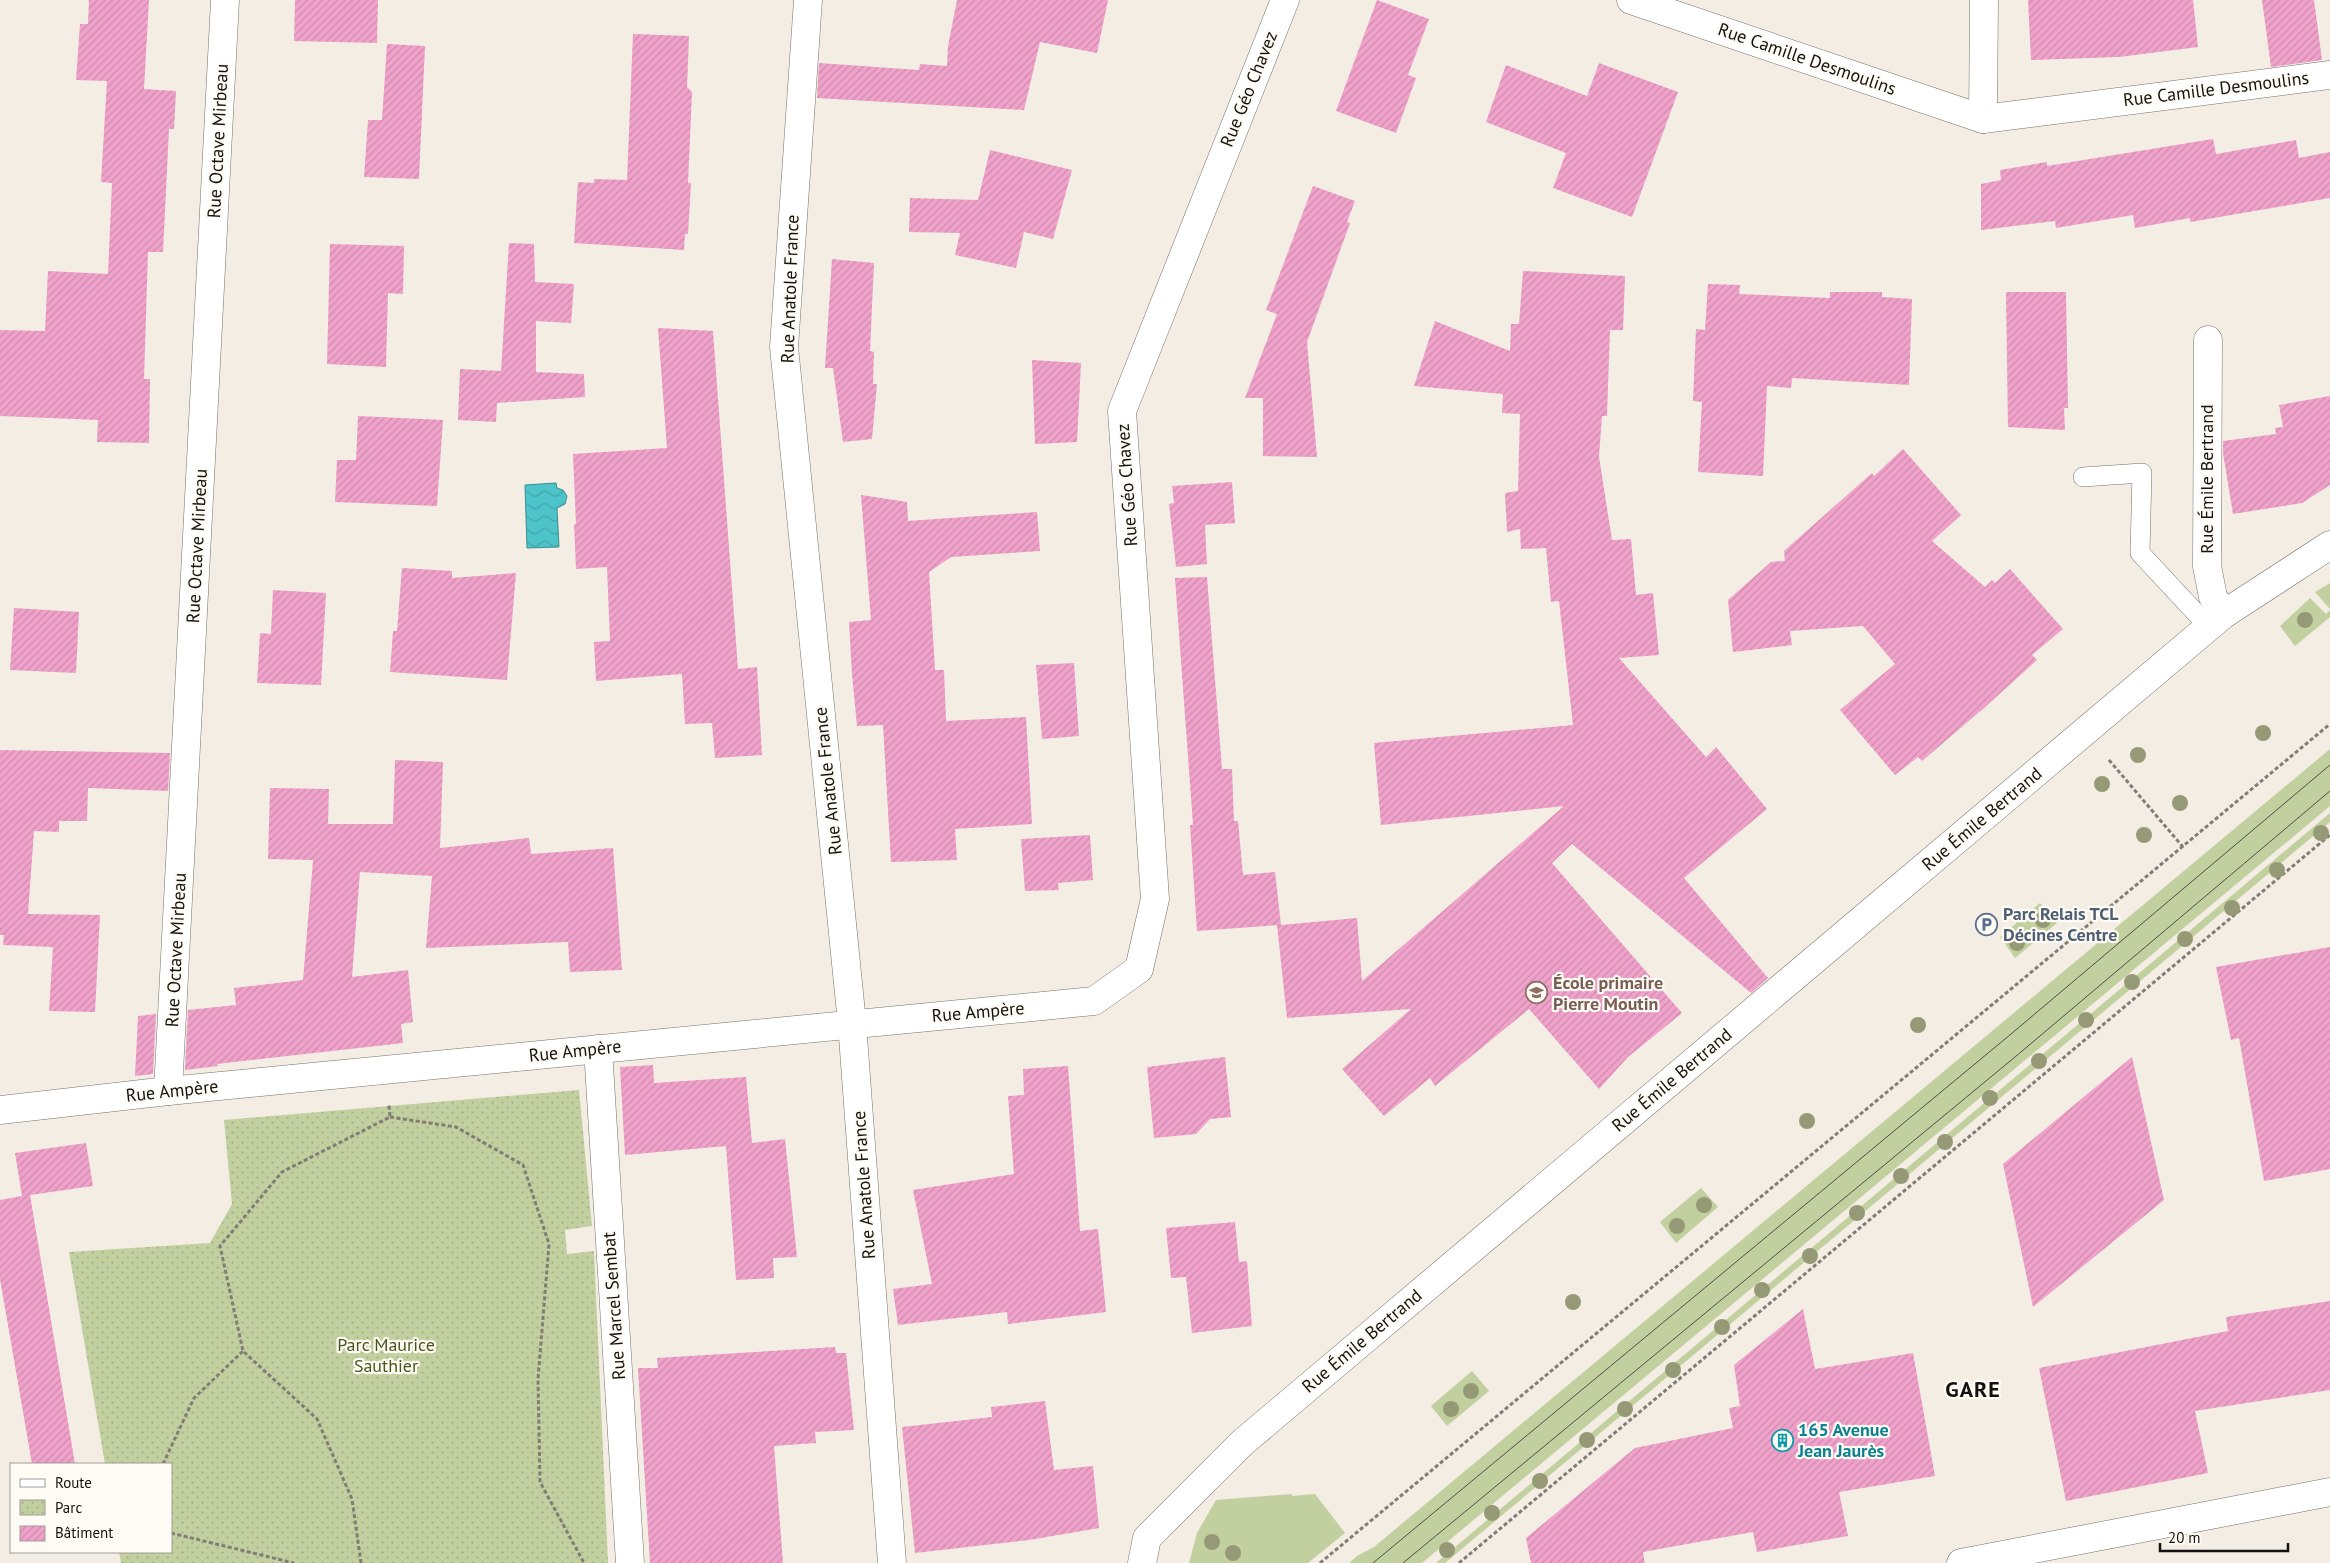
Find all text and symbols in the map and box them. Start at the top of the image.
street label: Rue Camille Desmoulins [1715,17,1899,100]
street label: Rue Géo Chavez [1215,27,1282,150]
street label: Rue Octave Mirbeau [202,63,233,219]
street label: Rue Camille Desmoulins [2122,66,2310,111]
street label: Rue Anatole France [775,214,804,364]
street label: Rue Émile Bertrand [2195,404,2218,554]
street label: Rue Géo Chavez [1111,423,1142,547]
street label: Rue Octave Mirbeau [181,468,212,624]
street label: Rue Anatole France [808,706,847,856]
street label: Rue Émile Bertrand [1917,762,2046,875]
street label: Rue Octave Mirbeau [160,872,191,1028]
place label: Parc Relais TCL Décines Centre [2003,902,2119,946]
parking icon: Parc Relais TCL Décines Centre [1975,912,1999,936]
place label: École primaire Pierre Moutin [1553,971,1663,1015]
school or university icon: École primaire Pierre Moutin [1525,981,1549,1005]
street label: Rue Ampère [931,996,1025,1027]
street label: Rue Émile Bertrand [1607,1023,1736,1136]
street label: Rue Ampère [528,1034,622,1067]
street label: Rue Ampère [125,1074,219,1107]
street label: Rue Anatole France [847,1110,880,1260]
street label: Rue Marcel Sembat [597,1231,630,1381]
street label: Rue Émile Bertrand [1297,1284,1426,1397]
park label: Parc Maurice Sauthier [337,1333,435,1377]
district label: GARE [1945,1375,2001,1403]
place label: 165 Avenue Jean Jaurès [1797,1418,1889,1462]
building icon: 165 Avenue Jean Jaurès [1770,1428,1794,1452]
legend [10,1463,172,1553]
text: Route [55,1473,92,1492]
text: Parc [55,1498,82,1517]
scale bar [2160,1520,2288,1552]
text: Bâtiment [55,1523,113,1542]
text: 20 m [2168,1528,2201,1547]

